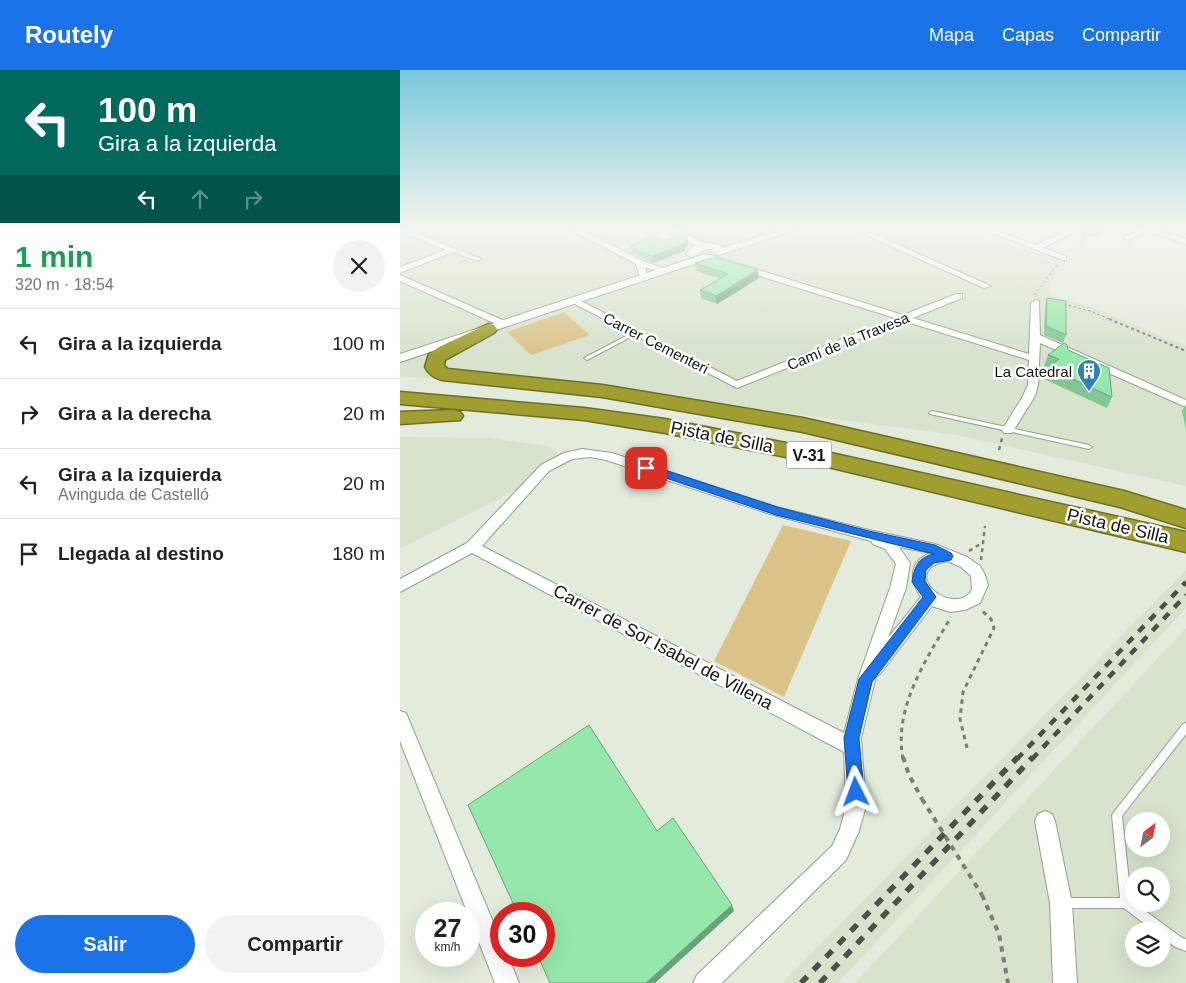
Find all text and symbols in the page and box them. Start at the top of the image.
text: Routely [25,21,113,48]
text: Mapa [929,25,974,45]
text: Capas [1002,25,1054,45]
text: Compartir [1082,25,1161,45]
icon: left [15,90,80,155]
text: 100 m [98,90,197,129]
text: Gira a la izquierda [98,131,277,156]
icon: left [133,185,161,213]
icon: ahead [186,185,214,213]
icon: right [239,185,267,213]
text: 1 min [15,240,93,273]
button: close [333,240,385,292]
text: 320 m · 18:54 [15,276,114,293]
street label: Carrer Cementeri [601,309,711,377]
street label: Camí de la Travesa [785,309,912,373]
icon: left [15,330,43,358]
text: Gira a la izquierda [58,333,222,354]
text: 100 m [332,333,385,354]
building icon: La Catedral [1076,358,1102,392]
place label: La Catedral [994,363,1072,380]
icon: right [15,400,43,428]
text: Gira a la derecha [58,403,211,424]
text: 20 m [343,403,385,424]
street label: Pista de Silla [669,417,776,457]
road number: V-31 [786,442,832,468]
pin [625,447,667,489]
icon: arrive [632,454,660,482]
text: Gira a la izquierda [58,464,222,485]
icon: left [15,470,43,498]
text: 20 m [343,473,385,494]
text: Avinguda de Castelló [58,486,209,503]
street label: Pista de Silla [1065,505,1172,548]
icon: arrive [15,540,43,568]
text: Llegada al destino [58,543,224,564]
text: 180 m [332,543,385,564]
street label: Carrer de Sor Isabel de Villena [550,580,777,714]
position arrow [829,765,881,817]
north arrow [1125,812,1170,858]
map controls [1125,812,1170,967]
button: search [1125,867,1170,912]
speed limit sign: 30 [490,902,555,967]
text: 27 [434,914,461,942]
button: Salir [15,915,195,973]
button: Compartir [205,915,385,973]
button: layers [1125,922,1170,967]
text: km/h [434,940,461,954]

